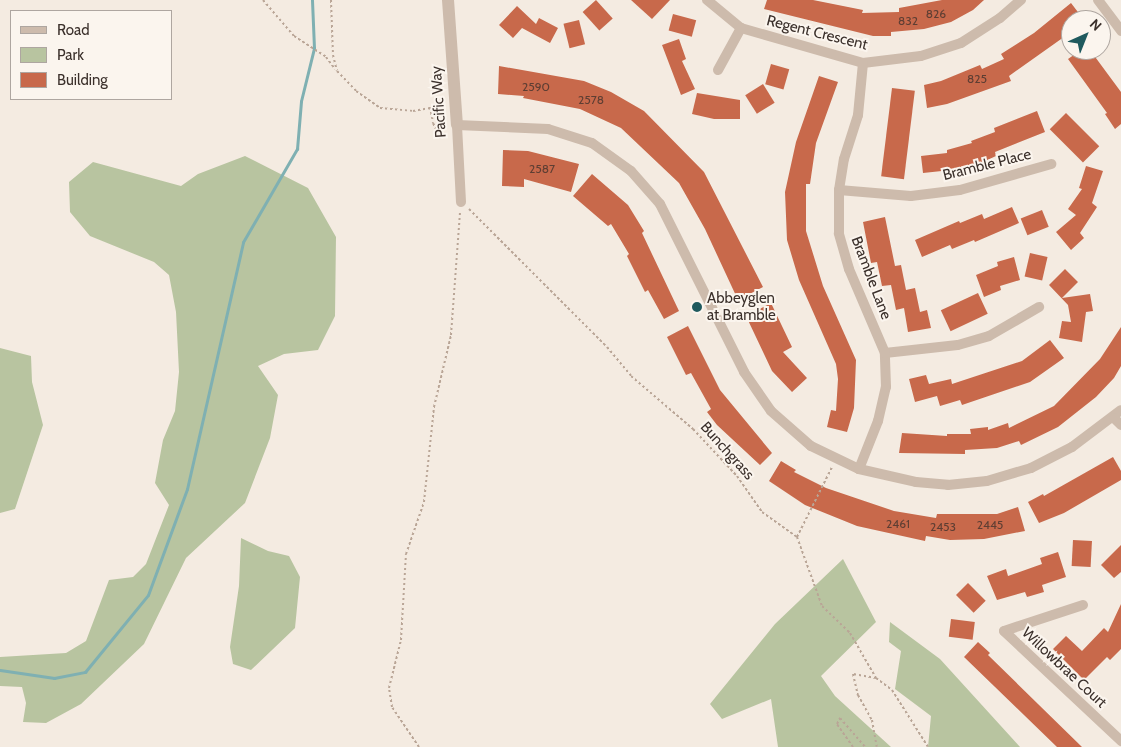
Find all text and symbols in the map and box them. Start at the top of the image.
house number: 826 [926,7,946,21]
legend [10,10,172,100]
north arrow [1061,10,1111,60]
street label: Regent Crescent [765,12,869,54]
house number: 832 [898,14,918,28]
text: N [1086,15,1106,35]
text: Road [57,21,90,39]
text: Park [57,46,84,64]
street label: Pacific Way [428,65,450,139]
text: Building [57,71,108,89]
house number: 825 [967,72,987,86]
house number: 2590 [522,80,550,94]
house number: 2578 [578,93,604,107]
street label: Bramble Place [941,145,1033,185]
house number: 2587 [529,162,555,176]
street label: Bramble Lane [847,234,895,322]
place label: Abbeyglen at Bramble [707,289,776,324]
marker: Abbeyglen at Bramble [691,301,703,313]
street label: Bunchgrass [696,418,758,484]
house number: 2461 [886,517,910,531]
house number: 2445 [977,518,1003,532]
house number: 2453 [930,520,956,534]
street label: Willowbrae Court [1018,624,1110,712]

